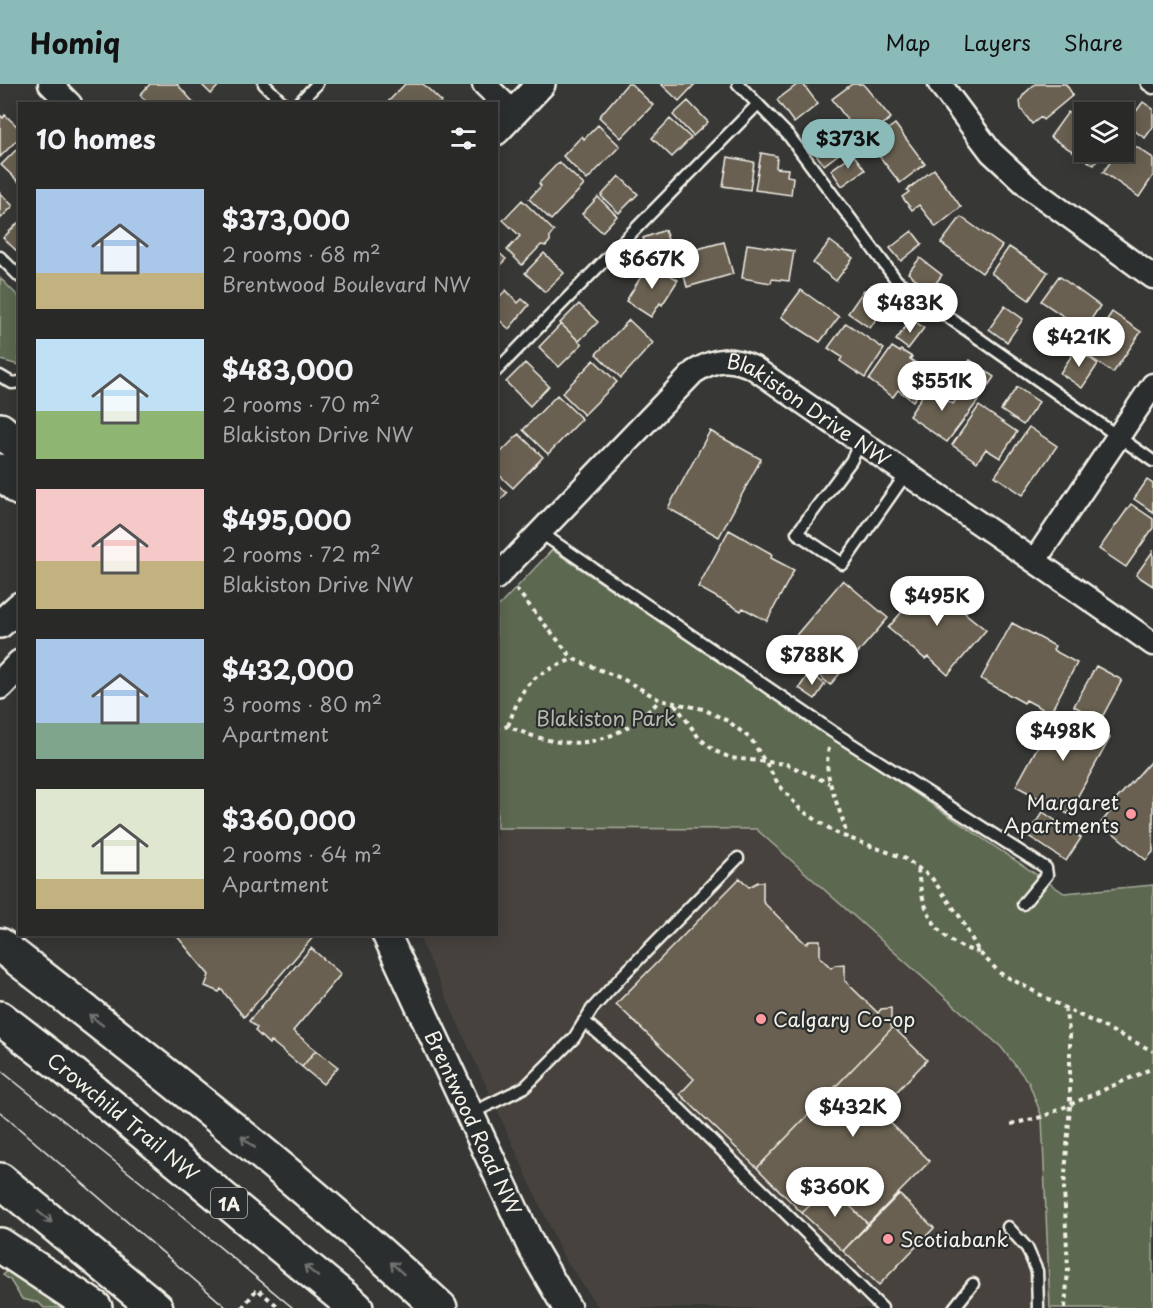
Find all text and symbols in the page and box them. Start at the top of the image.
text: Homiq [30,21,120,64]
text: Map [886,26,930,58]
text: Layers [963,26,1031,58]
text: Share [1064,26,1123,58]
map controls [1074,102,1134,162]
button: layers [1074,102,1134,162]
text: 10 homes [36,119,156,158]
pin: $373K [806,119,890,170]
icon: filters [447,122,480,155]
text: $373K [816,123,880,153]
text: $373,000 [222,200,350,239]
icon: home [84,213,156,285]
text: 2 rooms · 68 m² [222,239,381,269]
pin: $667K [610,239,694,290]
text: $667K [619,243,685,273]
text: Brentwood Boulevard NW [222,269,471,299]
pin: $483K [868,283,952,334]
text: $483K [877,287,943,317]
pin: $421K [1037,317,1121,368]
text: $421K [1047,321,1111,351]
street label: Blakiston Drive NW [725,345,897,474]
text: $483,000 [222,350,353,389]
pin: $551K [900,361,984,412]
icon: home [84,363,156,435]
text: $551K [912,365,972,395]
text: 2 rooms · 70 m² [222,389,380,419]
text: Blakiston Drive NW [222,419,413,449]
text: $495,000 [222,500,351,539]
icon: home [84,513,156,585]
text: 2 rooms · 72 m² [222,539,381,569]
text: Blakiston Drive NW [222,569,413,599]
pin: $495K [895,576,979,627]
text: $495K [904,580,970,610]
pin: $788K [770,635,854,686]
text: $788K [780,639,844,669]
text: $432,000 [222,650,354,689]
icon: home [84,663,156,735]
text: 3 rooms · 80 m² [222,689,382,719]
park label: Blakiston Park [536,703,676,733]
pin: $498K [1021,711,1105,762]
text: $498K [1030,715,1096,745]
text: Apartment [222,719,329,749]
place label: Margaret Apartments [1003,787,1119,840]
text: $360,000 [222,800,356,839]
marker: Margaret Apartments [1124,807,1138,821]
icon: home [84,813,156,885]
text: 2 rooms · 64 m² [222,839,382,869]
text: Apartment [222,869,329,899]
place label: Calgary Co-op [773,1004,915,1034]
marker: Calgary Co-op [754,1012,768,1026]
one-way arrow [89,1013,105,1026]
street label: Brentwood Road NW [418,1025,530,1221]
street label: Crowchild Trail NW [41,1045,206,1188]
pin: $432K [811,1087,895,1138]
text: $432K [819,1091,887,1121]
one-way arrow [241,1135,256,1149]
pin: $360K [793,1167,877,1218]
text: $360K [800,1171,870,1201]
road number: 1A [211,1188,247,1218]
one-way arrow [37,1210,52,1224]
place label: Scotiabank [900,1224,1009,1254]
marker: Scotiabank [881,1232,895,1246]
one-way arrow [389,1261,404,1275]
one-way arrow [304,1264,319,1278]

